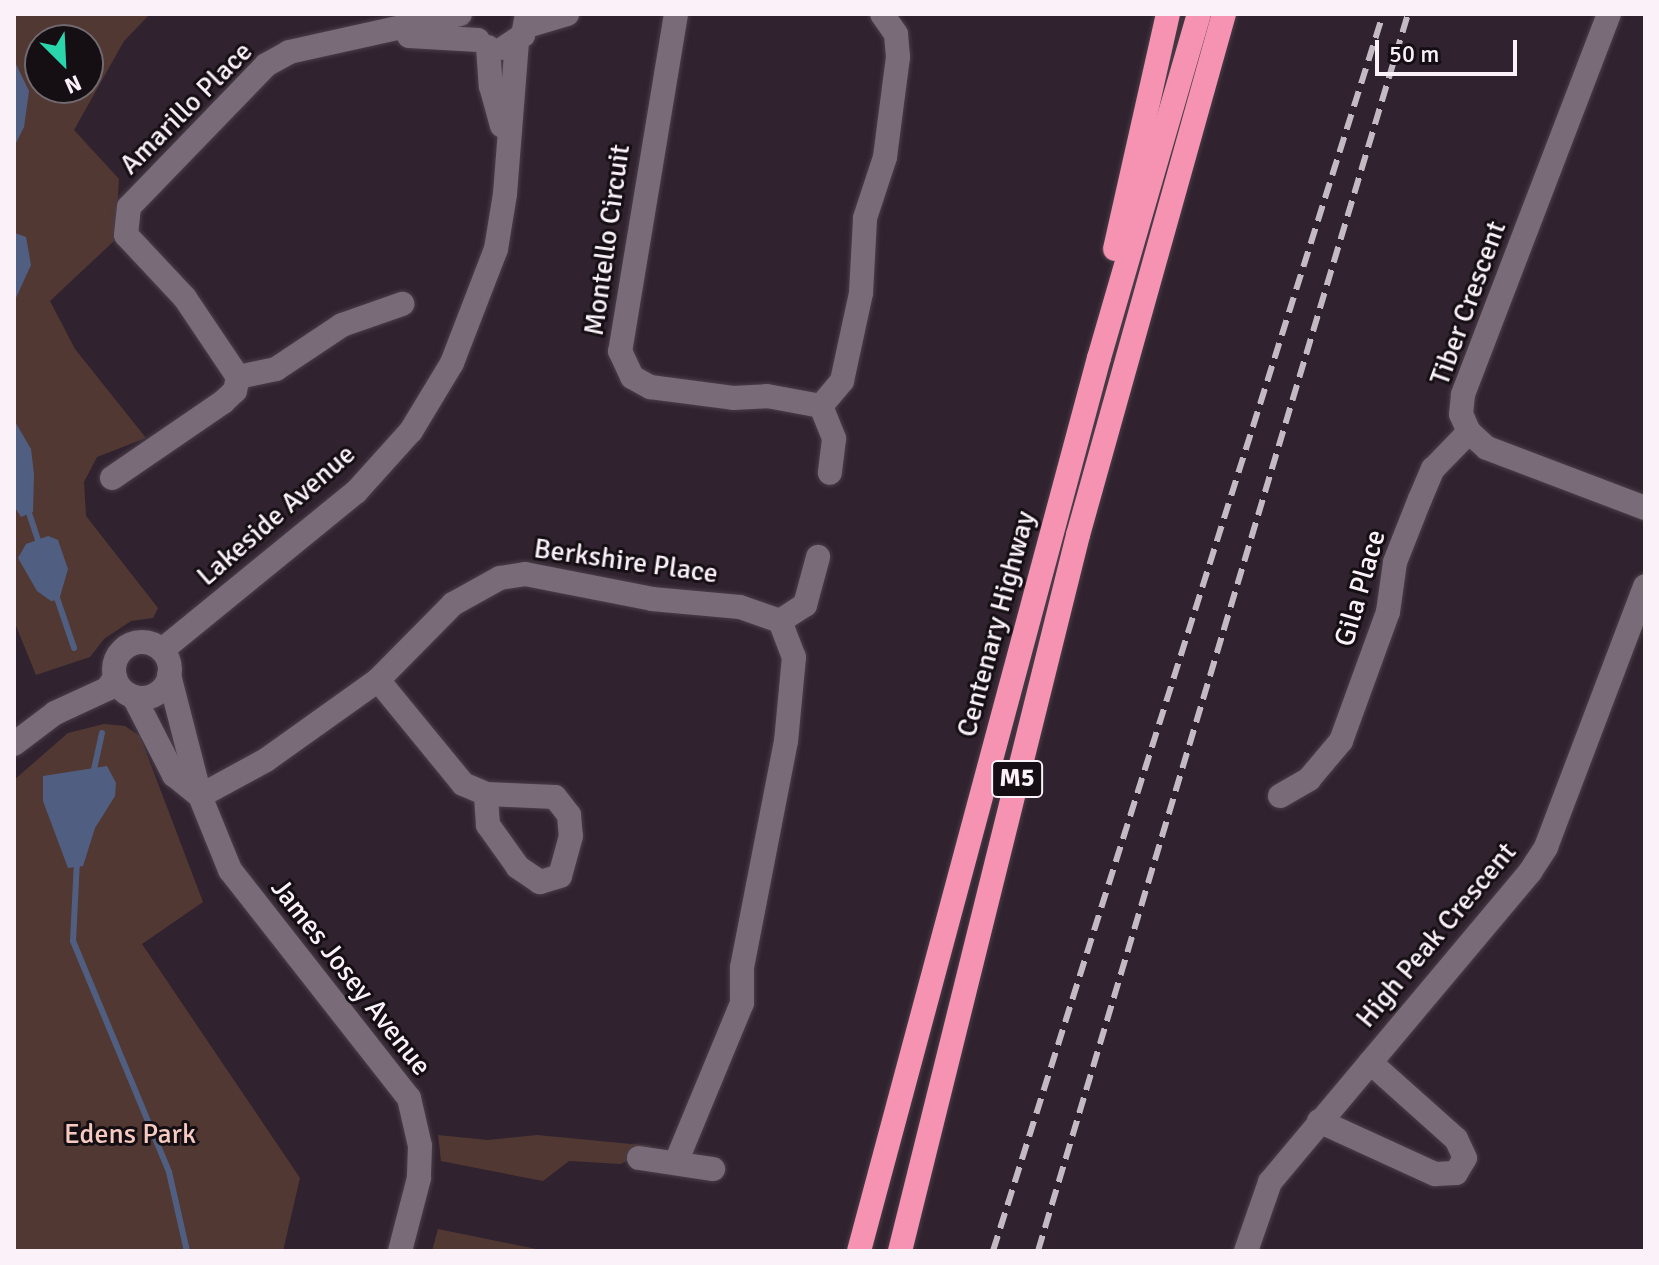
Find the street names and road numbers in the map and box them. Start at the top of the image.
street label: Amarillo Place [113,35,259,181]
street label: Montello Circuit [577,142,637,338]
street label: Tiber Crescent [1423,217,1513,389]
street label: Lakeside Avenue [190,437,362,593]
street label: Centenary Highway [950,507,1042,741]
street label: Gila Place [1327,526,1393,650]
street label: Berkshire Place [532,531,720,591]
road number: M5 [991,757,1043,801]
street label: High Peak Crescent [1349,836,1523,1034]
street label: James Josey Avenue [264,872,438,1082]

